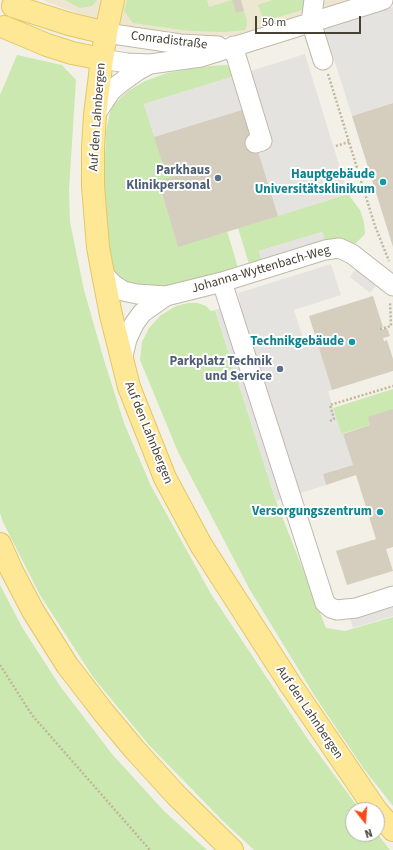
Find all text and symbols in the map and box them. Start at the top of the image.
scale bar [257,8,363,34]
text: 50 m [262,14,286,31]
street label: Conradistraße [130,29,208,53]
street label: Auf den Lahnbergen [86,62,110,172]
place label: Parkhaus Klinikpersonal [126,163,210,194]
place label: Hauptgebäude Universitätsklinikum [255,167,375,198]
marker: Parkhaus Klinikpersonal [213,173,223,183]
marker: Hauptgebäude Universitätsklinikum [378,177,388,187]
street label: Johanna-Wyttenbach-Weg [190,243,332,297]
place label: Technikgebäude [250,334,344,350]
marker: Technikgebäude [347,337,357,347]
place label: Parkplatz Technik und Service [170,354,272,385]
marker: Parkplatz Technik und Service [275,364,285,374]
street label: Auf den Lahnbergen [120,380,176,486]
place label: Versorgungszentrum [252,504,372,520]
marker: Versorgungszentrum [375,507,385,517]
street label: Auf den Lahnbergen [272,664,346,762]
north arrow [345,802,385,842]
text: N [363,825,374,841]

